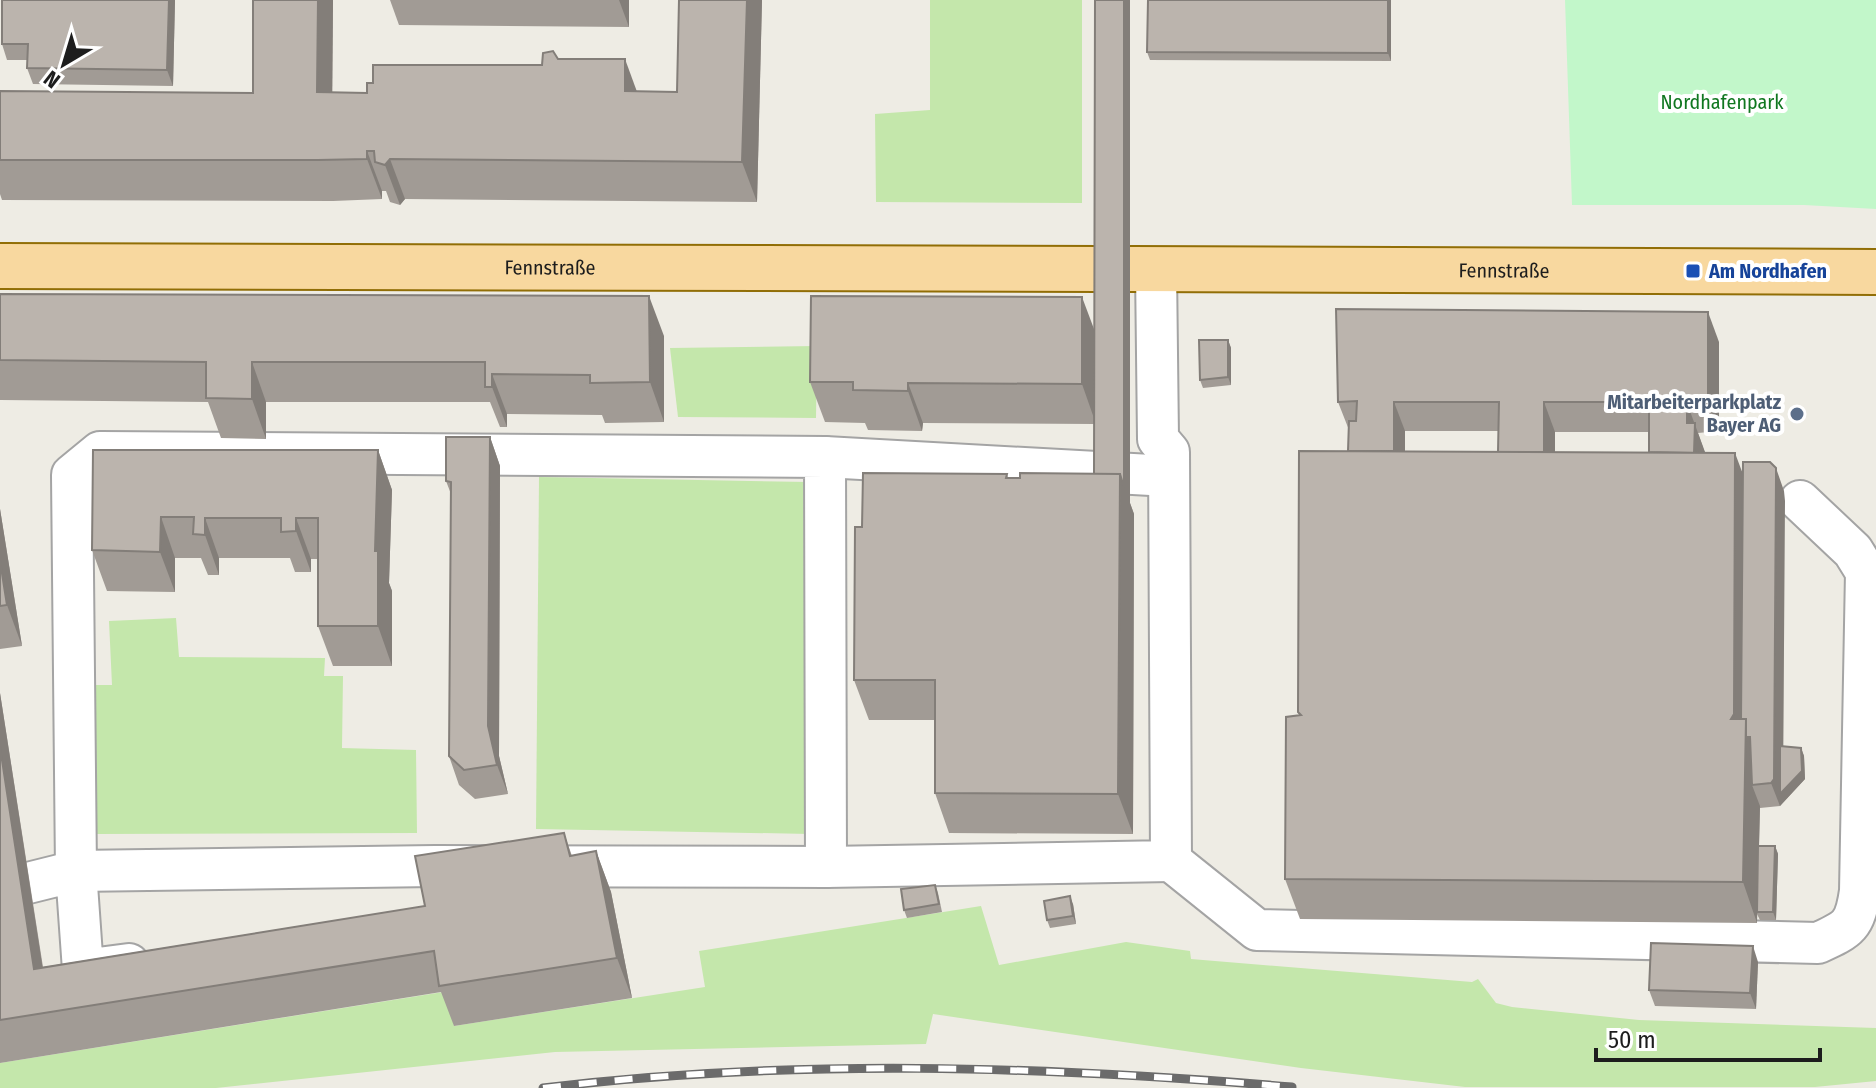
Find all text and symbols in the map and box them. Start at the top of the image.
north arrow [24,24,104,104]
text: N [38,65,66,94]
park label: Nordhafenpark [1660,90,1784,114]
street label: Fennstraße [505,255,595,280]
street label: Fennstraße [1458,258,1550,283]
place label: Am Nordhafen [1708,259,1827,283]
marker: Am Nordhafen [1684,262,1702,280]
place label: Mitarbeiterparkplatz Bayer AG [1607,390,1782,437]
marker: Mitarbeiterparkplatz Bayer AG [1788,405,1806,423]
scale bar [1596,1012,1820,1062]
text: 50 m [1608,1026,1656,1054]

